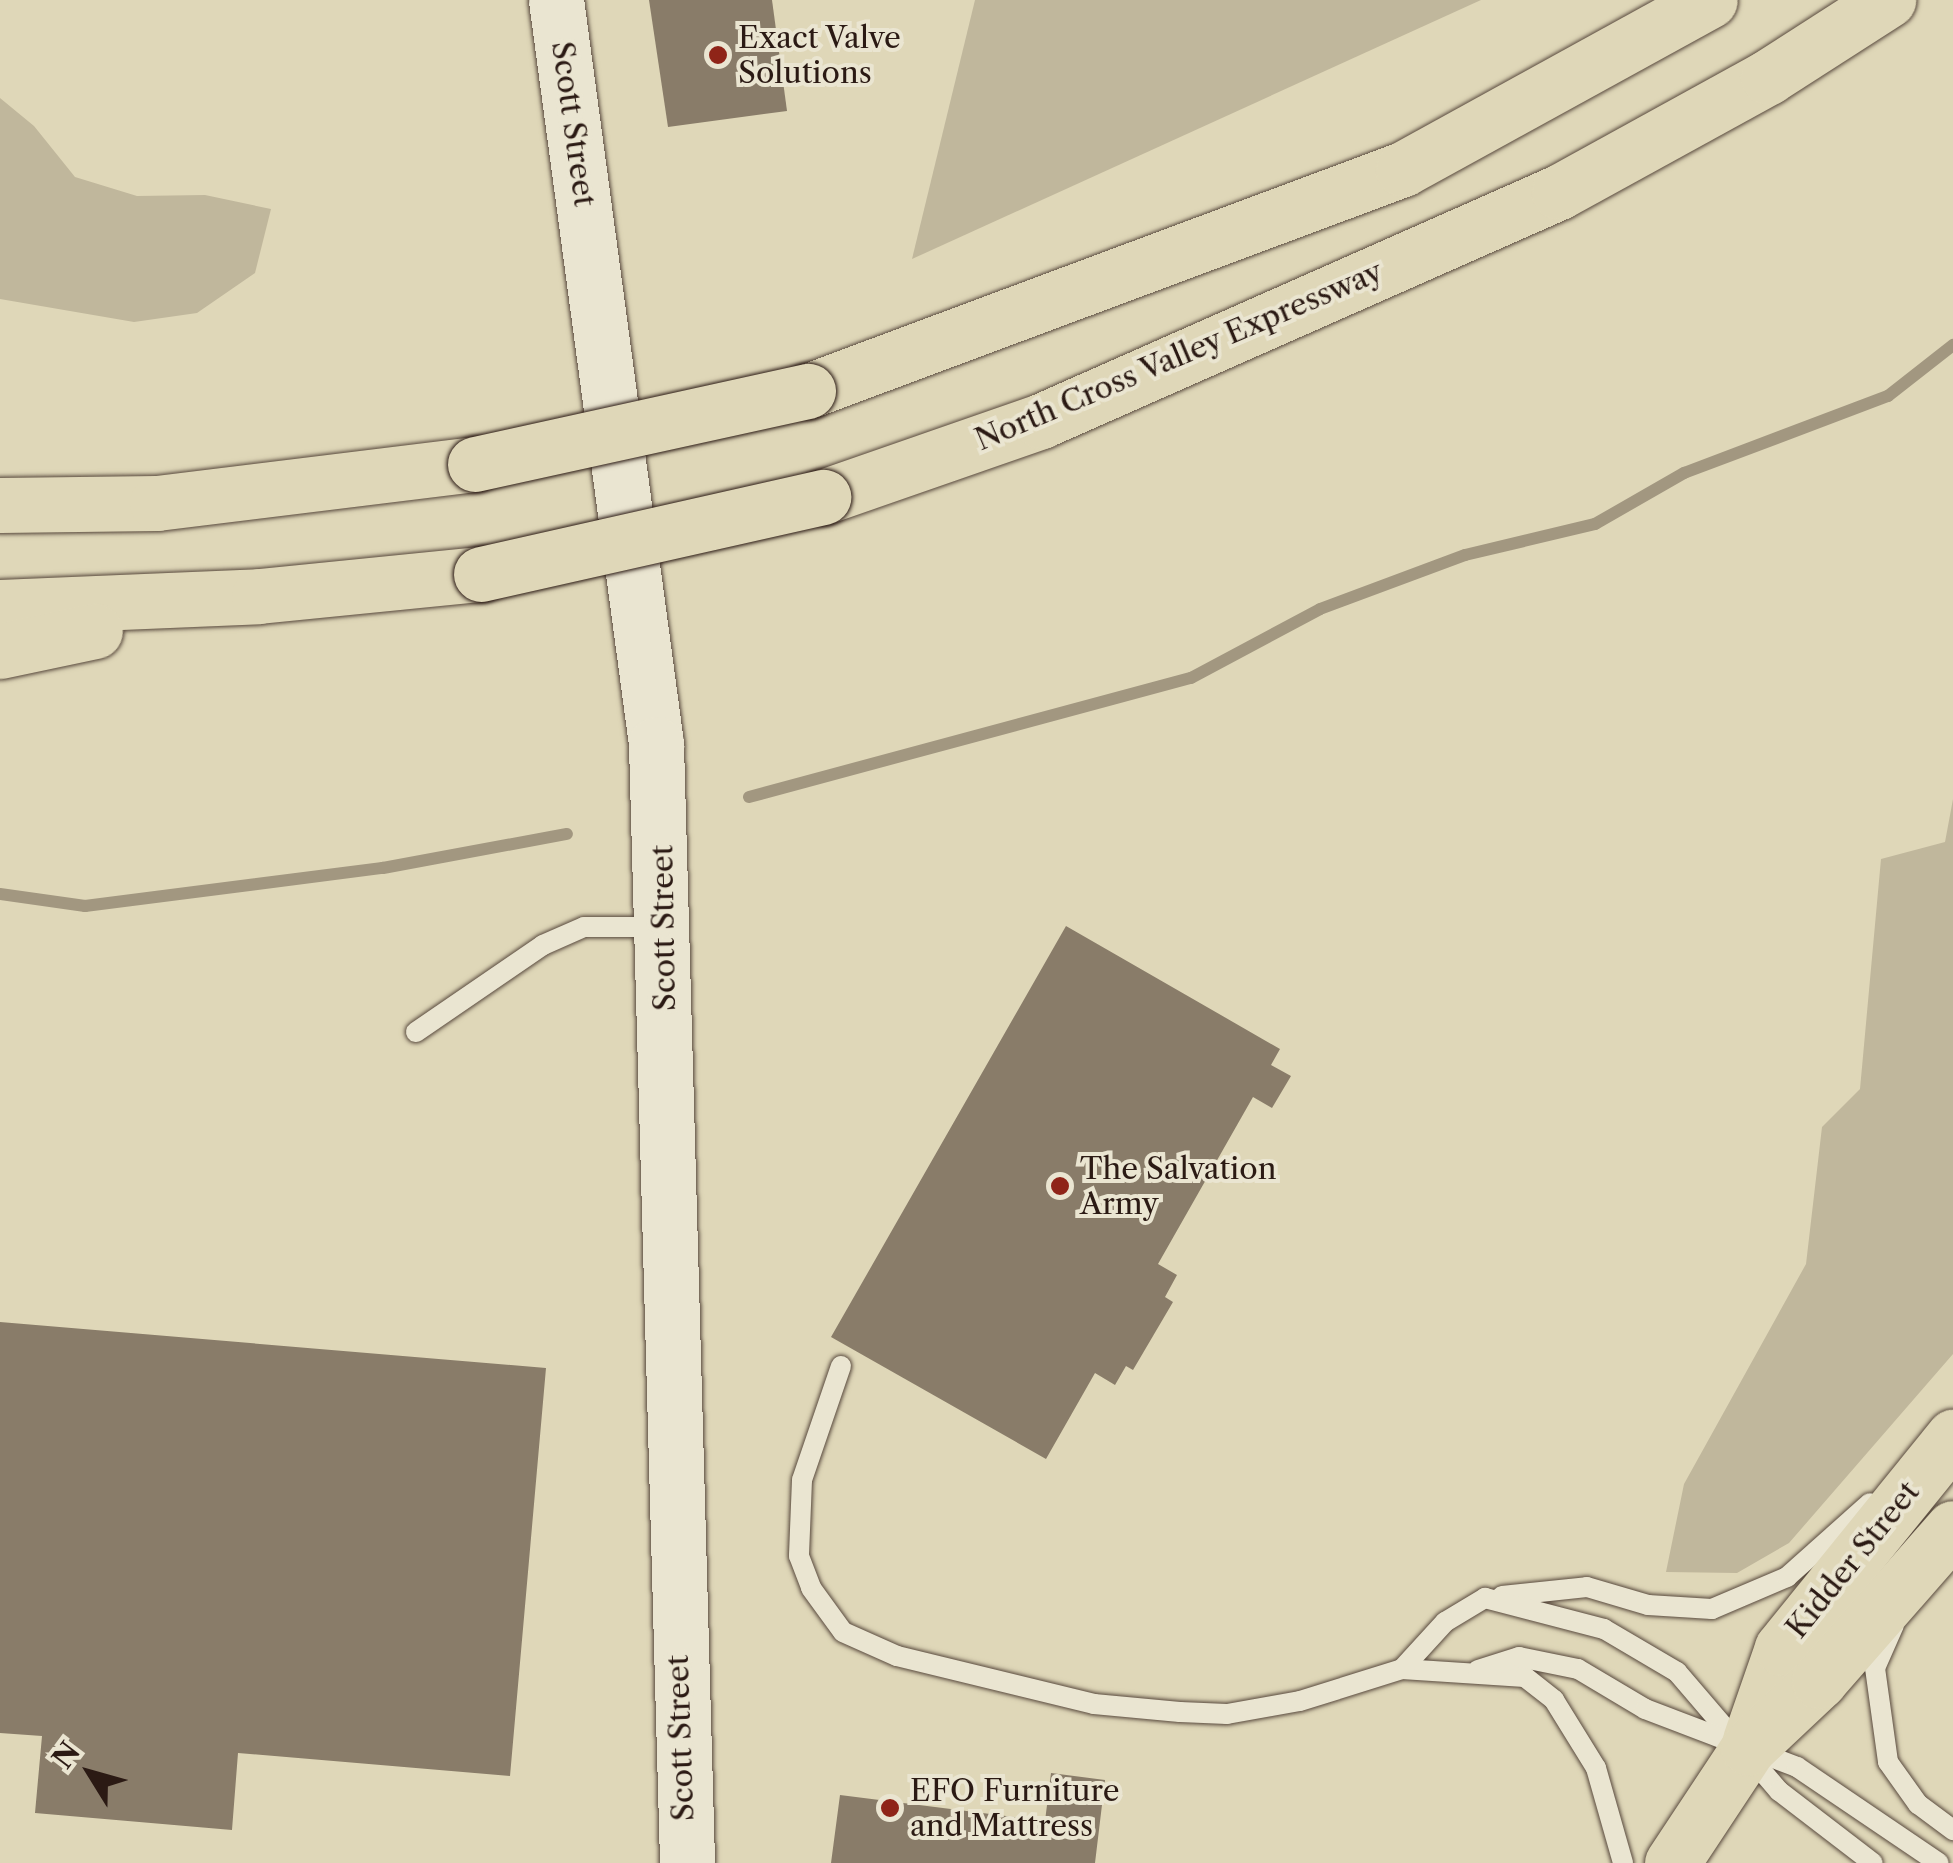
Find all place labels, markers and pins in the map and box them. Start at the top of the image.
place label: Exact Valve Solutions [738,20,902,90]
marker: Exact Valve Solutions [707,44,729,66]
place label: The Salvation Army [1080,1151,1276,1222]
marker: The Salvation Army [1049,1175,1071,1197]
place label: EFO Furniture and Mattress [910,1773,1120,1844]
marker: EFO Furniture and Mattress [879,1797,901,1819]

